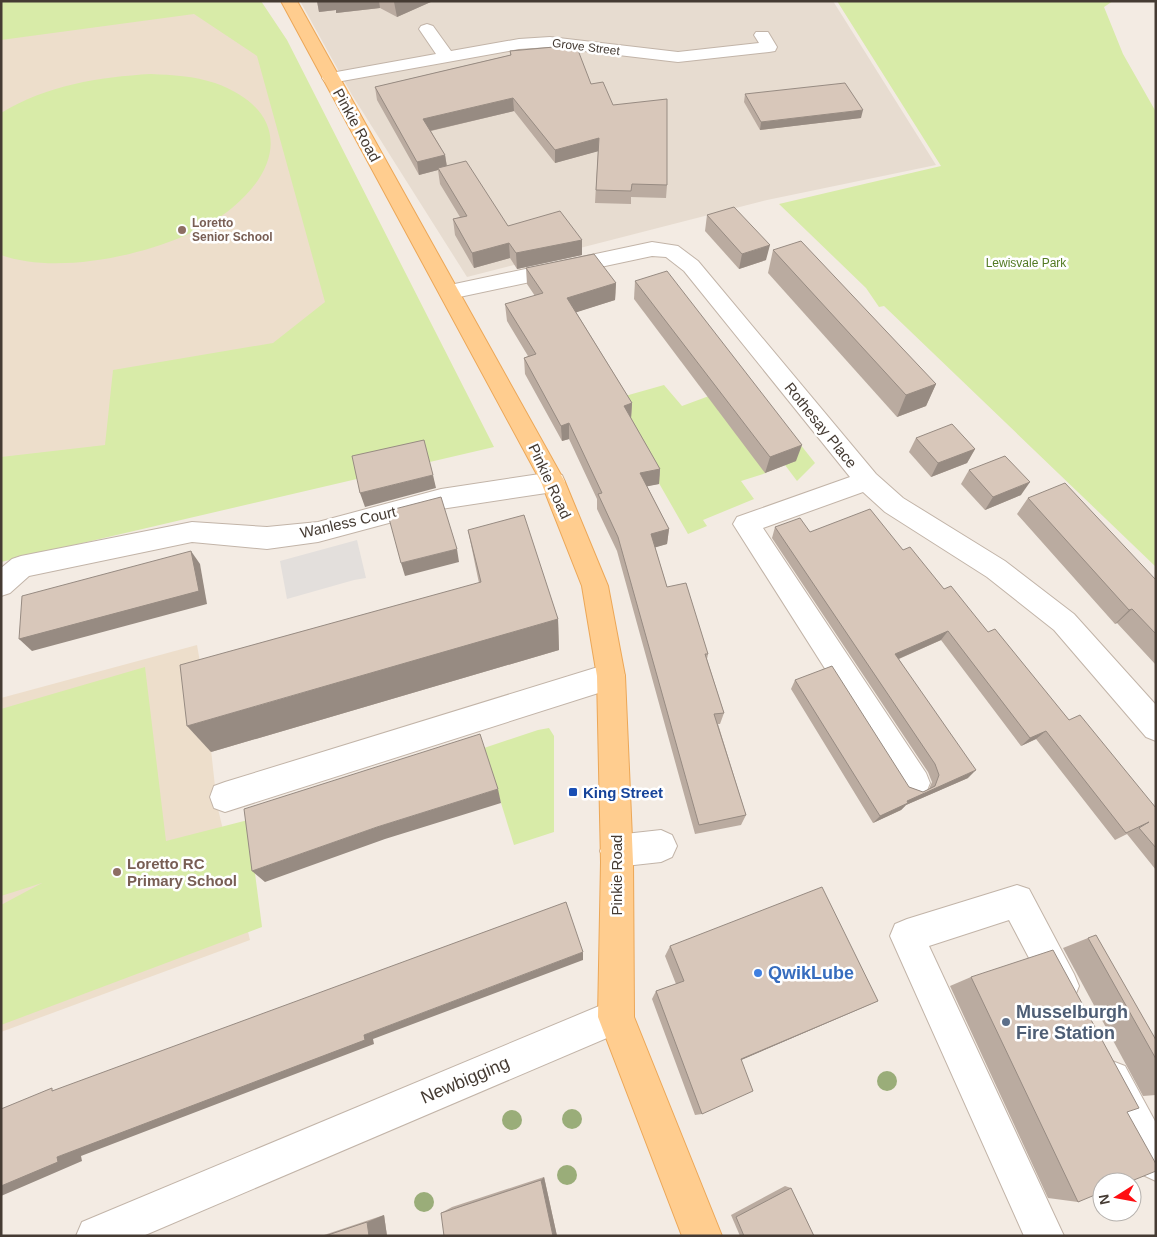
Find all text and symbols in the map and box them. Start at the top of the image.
street label: Grove Street [551,36,621,58]
street label: Pinkie Road [330,86,384,164]
place label: Loretto Senior School [192,216,273,244]
marker: Loretto Senior School [176,224,188,236]
park label: Lewisvale Park [986,256,1067,270]
street label: Rothesay Place [781,379,861,471]
street label: Pinkie Road [525,441,575,521]
street label: Wanless Court [298,503,398,541]
place label: King Street [583,784,663,801]
marker: King Street [567,786,579,798]
street label: Pinkie Road [608,835,625,915]
place label: Loretto RC Primary School [127,855,237,889]
marker: Loretto RC Primary School [111,866,123,878]
place label: QwikLube [768,963,854,983]
marker: QwikLube [752,967,764,979]
place label: Musselburgh Fire Station [1016,1002,1128,1043]
marker: Musselburgh Fire Station [1000,1016,1012,1028]
street label: Newbigging [418,1052,512,1108]
north arrow [1092,1172,1142,1222]
text: N [1095,1193,1113,1206]

